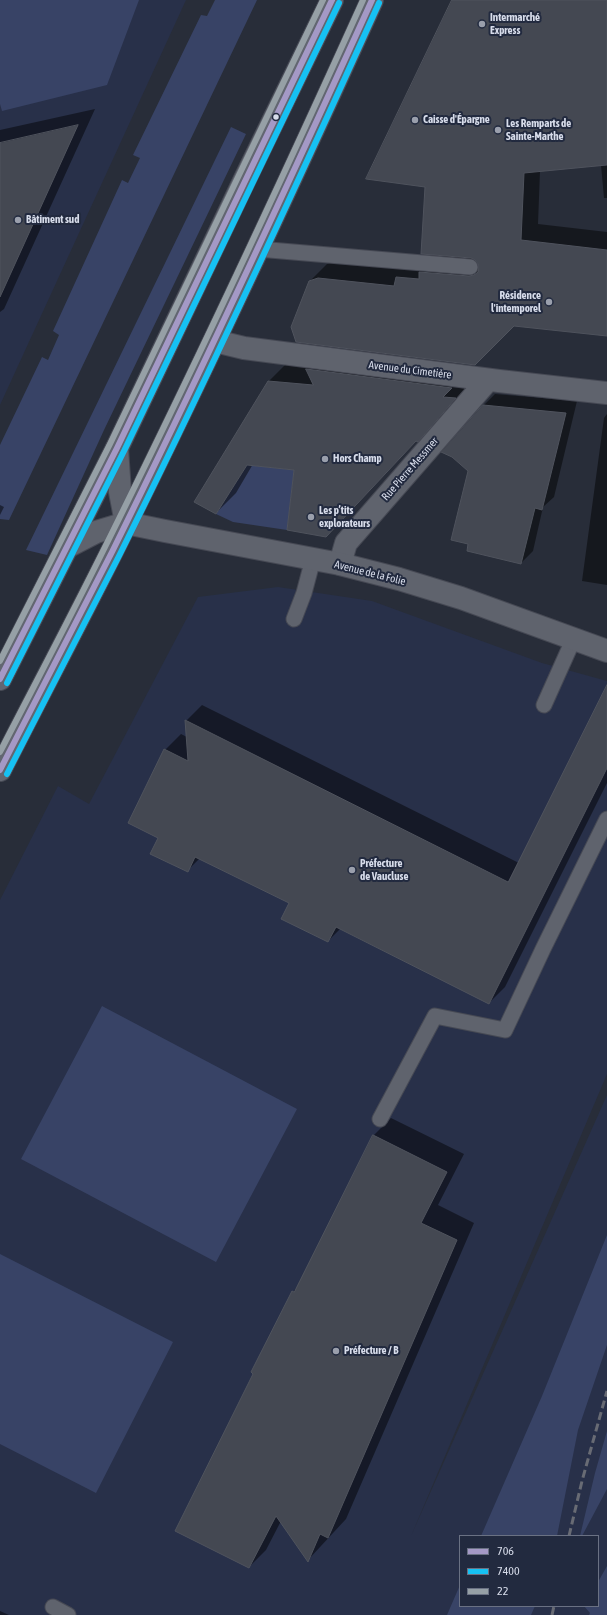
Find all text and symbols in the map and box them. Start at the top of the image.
place label: Intermarché Express [490,11,540,37]
marker: Intermarché Express [477,19,487,29]
unlabelled marker [271,112,281,122]
place label: Caisse d'Épargne [423,113,490,127]
marker: Caisse d'Épargne [410,115,420,125]
place label: Les Remparts de Sainte-Marthe [506,117,571,143]
marker: Les Remparts de Sainte-Marthe [493,125,503,135]
place label: Bâtiment sud [26,213,79,227]
marker: Bâtiment sud [13,215,23,225]
place label: Résidence l'intemporel [491,289,541,315]
marker: Résidence l'intemporel [544,297,554,307]
street label: Avenue du Cimetière [368,358,452,382]
street label: Rue Pierre Messmer [379,435,441,503]
place label: Hors Champ [333,452,382,466]
marker: Hors Champ [320,454,330,464]
place label: Les p’tits explorateurs [319,504,370,530]
marker: Les p’tits explorateurs [306,512,316,522]
street label: Avenue de la Folie [333,558,407,588]
place label: Préfecture de Vaucluse [360,857,408,883]
marker: Préfecture de Vaucluse [347,865,357,875]
place label: Préfecture / B [344,1344,398,1358]
marker: Préfecture / B [331,1346,341,1356]
legend [459,1535,599,1607]
text: 706 [497,1544,514,1558]
text: 7400 [497,1564,520,1578]
text: 22 [497,1584,508,1598]

